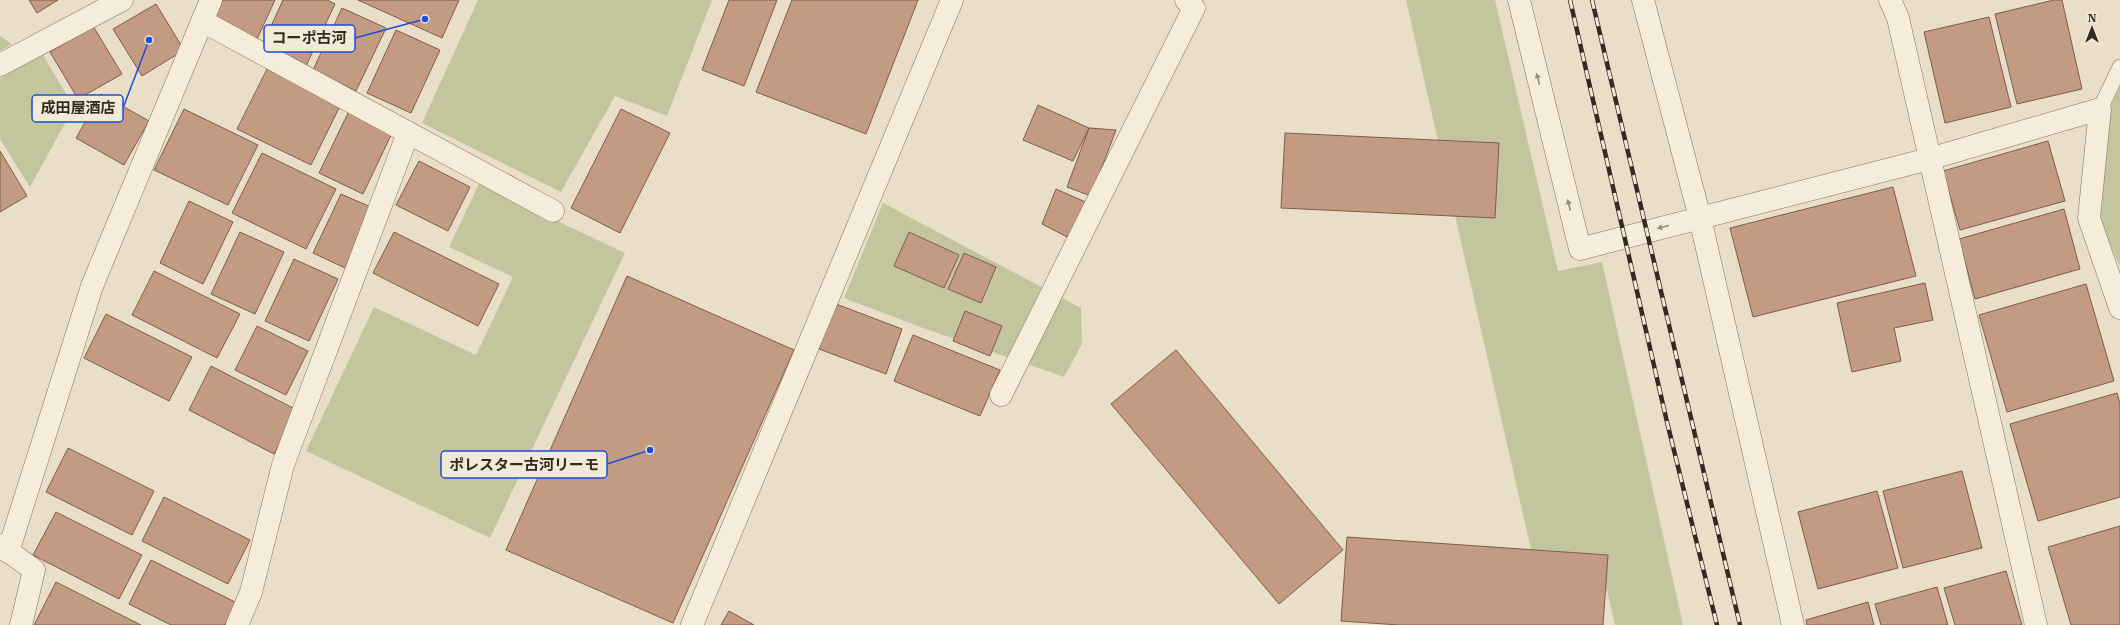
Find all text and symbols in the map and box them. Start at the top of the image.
north arrow [2072,8,2112,48]
text: N [2088,11,2097,25]
callout: コーポ古河 [264,25,355,52]
text: コーポ古河 [271,28,347,47]
one-way arrow [1535,73,1541,85]
callout: 成田屋酒店 [32,95,123,122]
text: 成田屋酒店 [40,98,116,117]
one-way arrow [1566,199,1572,211]
one-way arrow [1656,225,1669,231]
callout: ポレスター古河リーモ [441,451,607,478]
text: ポレスター古河リーモ [449,455,599,474]

